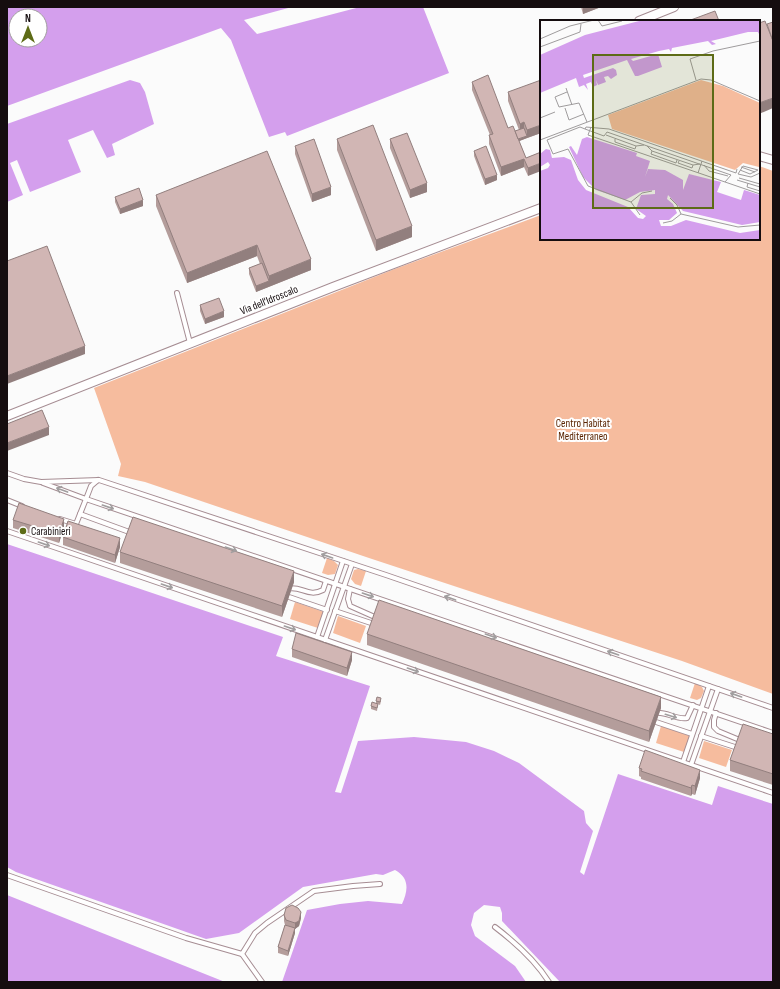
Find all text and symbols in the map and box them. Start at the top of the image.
north arrow [8,8,48,48]
text: N [25,12,31,25]
inset map [540,20,760,240]
street label: Via dell'Idroscalo [238,282,300,317]
park label: Centro Habitat Mediterraneo [556,417,611,443]
one-way arrow [55,486,68,493]
one-way arrow [102,503,114,511]
place label: Carabinieri [31,525,71,538]
marker: Carabinieri [18,526,28,536]
one-way arrow [37,541,50,548]
one-way arrow [225,545,237,553]
one-way arrow [322,551,334,559]
one-way arrow [160,583,173,590]
one-way arrow [361,591,373,599]
one-way arrow [445,593,457,601]
one-way arrow [283,625,296,632]
one-way arrow [484,633,496,641]
one-way arrow [607,649,620,656]
one-way arrow [406,667,419,674]
one-way arrow [730,691,742,699]
one-way arrow [665,713,678,720]

